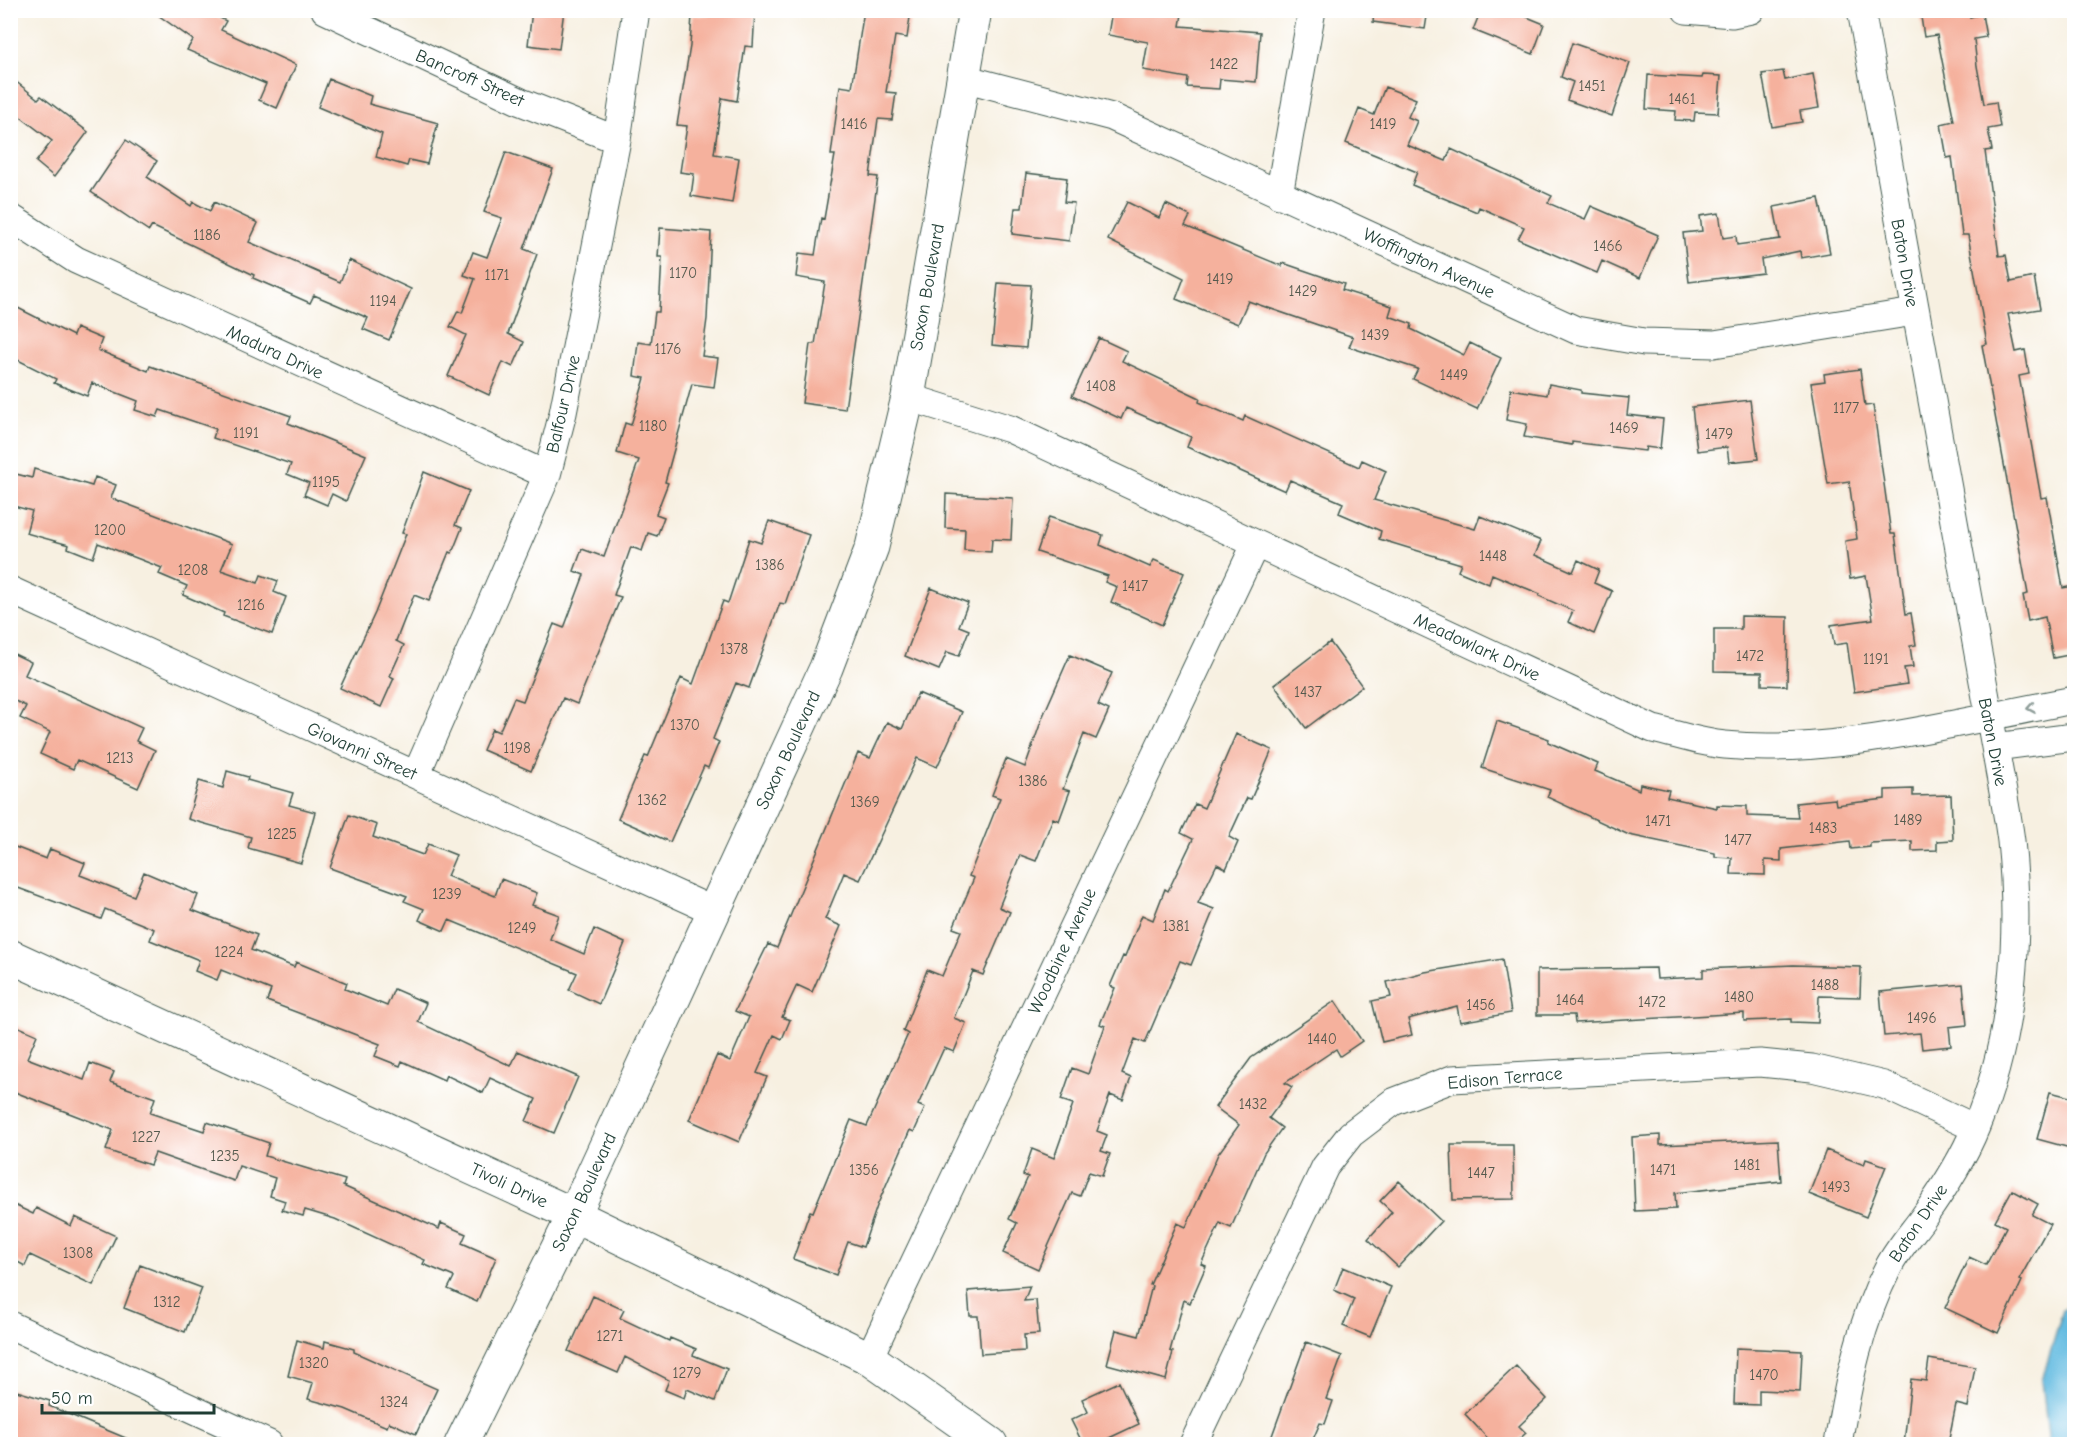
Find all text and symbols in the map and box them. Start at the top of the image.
street label: Bancroft Street [412,45,528,112]
house number: 1422 [1210,55,1238,73]
house number: 1451 [1578,77,1606,95]
house number: 1461 [1668,90,1696,108]
house number: 1416 [840,115,868,133]
house number: 1419 [1369,115,1397,133]
street label: Baton Drive [1886,217,1923,309]
street label: Saxon Boulevard [906,222,949,352]
street label: Woffington Avenue [1360,224,1498,303]
house number: 1186 [193,226,221,244]
house number: 1466 [1593,237,1623,255]
house number: 1170 [669,264,697,282]
house number: 1171 [485,266,510,284]
house number: 1419 [1206,270,1234,288]
house number: 1429 [1289,282,1318,300]
house number: 1194 [369,292,397,310]
street label: Madura Drive [223,321,326,384]
house number: 1439 [1361,326,1389,344]
house number: 1176 [654,340,682,358]
street label: Balfour Drive [542,353,585,455]
house number: 1449 [1440,366,1468,384]
house number: 1408 [1086,377,1116,395]
house number: 1177 [1833,399,1859,417]
house number: 1180 [639,417,667,435]
house number: 1469 [1609,419,1639,437]
house number: 1191 [233,424,259,442]
house number: 1479 [1705,425,1733,443]
house number: 1195 [312,473,340,491]
house number: 1200 [94,521,126,539]
house number: 1448 [1479,547,1507,565]
house number: 1386 [755,556,785,574]
house number: 1208 [178,561,208,579]
house number: 1417 [1122,577,1148,595]
house number: 1216 [237,596,265,614]
street label: Meadowlark Drive [1410,609,1543,686]
house number: 1378 [720,640,748,658]
house number: 1472 [1736,647,1764,665]
house number: 1191 [1863,650,1889,668]
house number: 1437 [1294,683,1322,701]
street label: Saxon Boulevard [752,688,825,813]
street label: Baton Drive [1974,696,2011,788]
one-way arrow [2027,701,2037,714]
house number: 1370 [670,716,700,734]
street label: Giovanni Street [304,718,421,785]
house number: 1198 [503,739,531,757]
house number: 1213 [106,749,134,767]
house number: 1386 [1018,772,1048,790]
house number: 1362 [637,791,667,809]
house number: 1369 [850,793,880,811]
house number: 1489 [1894,811,1922,829]
house number: 1471 [1645,812,1671,830]
house number: 1483 [1809,819,1837,837]
house number: 1225 [267,825,297,843]
house number: 1477 [1724,831,1752,849]
house number: 1239 [432,885,462,903]
street label: Woodbine Avenue [1024,885,1101,1018]
house number: 1381 [1162,917,1190,935]
house number: 1249 [508,919,537,937]
house number: 1224 [215,943,243,961]
house number: 1488 [1811,976,1839,994]
house number: 1480 [1724,988,1754,1006]
house number: 1464 [1556,991,1584,1009]
house number: 1472 [1638,993,1666,1011]
house number: 1456 [1466,996,1496,1014]
house number: 1496 [1907,1009,1937,1027]
house number: 1440 [1307,1030,1337,1048]
street label: Edison Terrace [1447,1063,1563,1094]
house number: 1432 [1239,1095,1267,1113]
house number: 1227 [132,1128,160,1146]
street label: Saxon Boulevard [548,1130,621,1255]
house number: 1235 [210,1147,240,1165]
house number: 1481 [1734,1156,1760,1174]
street label: Tivoli Drive [467,1158,551,1212]
house number: 1356 [849,1161,879,1179]
house number: 1471 [1650,1161,1676,1179]
house number: 1447 [1467,1164,1495,1182]
house number: 1493 [1822,1178,1850,1196]
street label: Baton Drive [1885,1180,1952,1266]
house number: 1308 [63,1244,93,1262]
house number: 1312 [153,1293,181,1311]
house number: 1271 [597,1327,623,1345]
house number: 1320 [299,1354,329,1372]
house number: 1279 [673,1364,701,1382]
house number: 1470 [1749,1366,1779,1384]
scale bar [42,1377,214,1415]
text: 50 m [51,1388,93,1409]
house number: 1324 [380,1393,408,1411]

